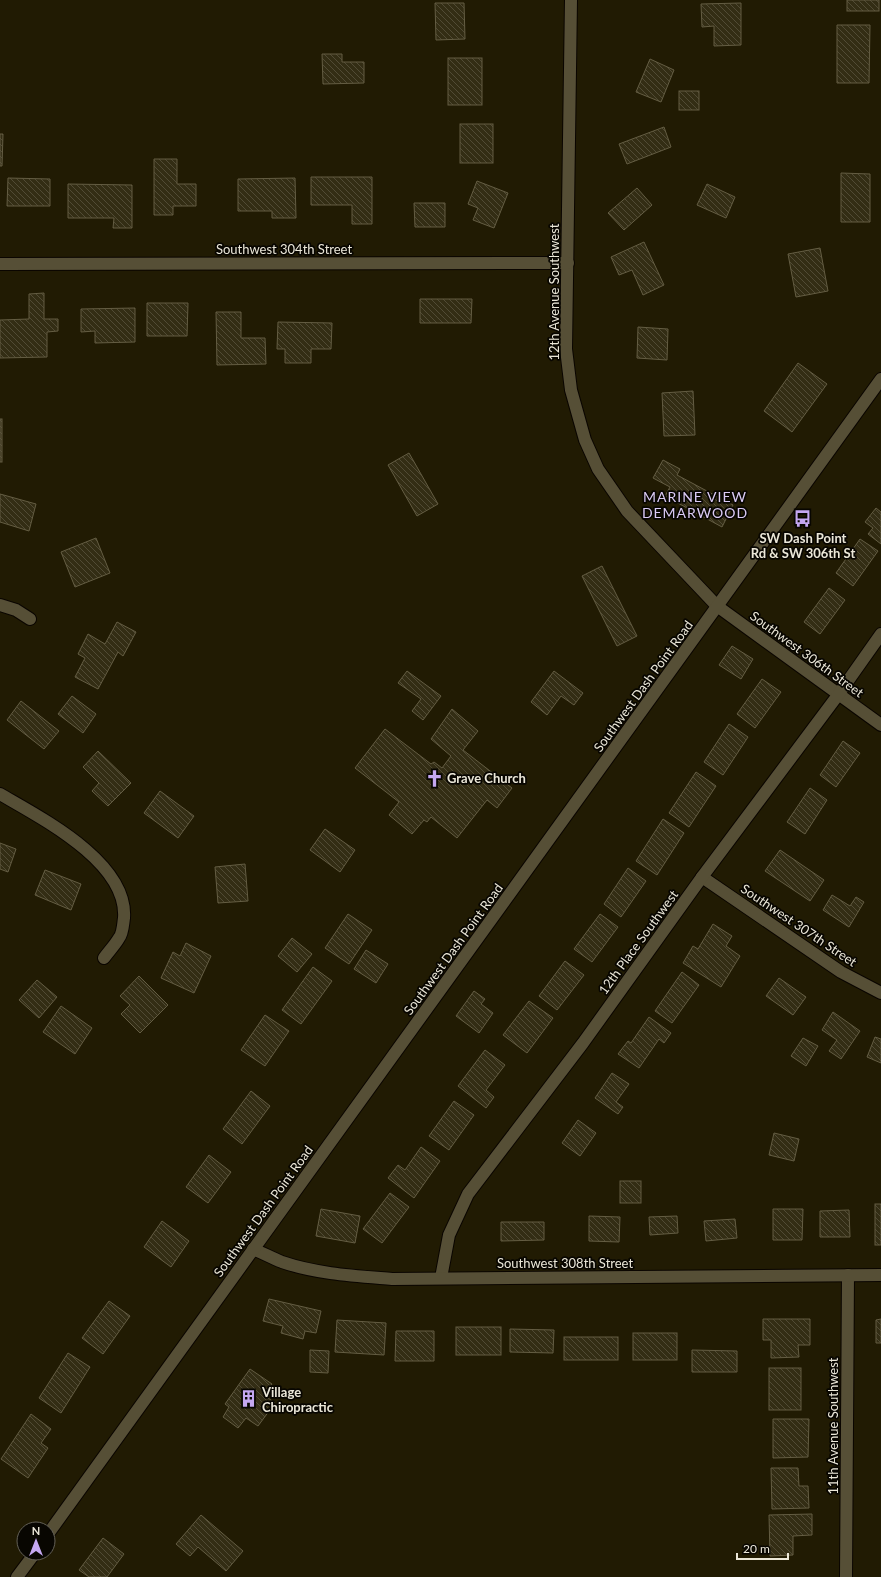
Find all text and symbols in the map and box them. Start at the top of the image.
street label: 12th Avenue Southwest [546,223,562,361]
street label: Southwest 304th Street [216,241,352,257]
district label: MARINE VIEW DEMARWOOD [642,488,748,521]
bus stop icon: SW Dash Point Rd & SW 306th St [793,509,813,529]
place label: SW Dash Point Rd & SW 306th St [751,530,855,561]
street label: Southwest 306th Street [747,607,867,701]
street label: Southwest Dash Point Road [590,617,696,755]
church icon: Grave Church [424,768,444,788]
place label: Grave Church [447,770,526,786]
street label: Southwest Dash Point Road [400,880,506,1018]
street label: Southwest 307th Street [738,880,860,970]
street label: 12th Place Southwest [595,887,681,997]
street label: Southwest Dash Point Road [210,1142,316,1280]
street label: Southwest 308th Street [497,1255,633,1271]
street label: 11th Avenue Southwest [825,1357,841,1495]
place label: Village Chiropractic [261,1384,334,1415]
building icon: Village Chiropractic [239,1389,259,1409]
north arrow [16,1521,56,1561]
text: N [32,1524,40,1537]
scale bar [737,1535,788,1561]
text: 20 m [743,1541,770,1556]

